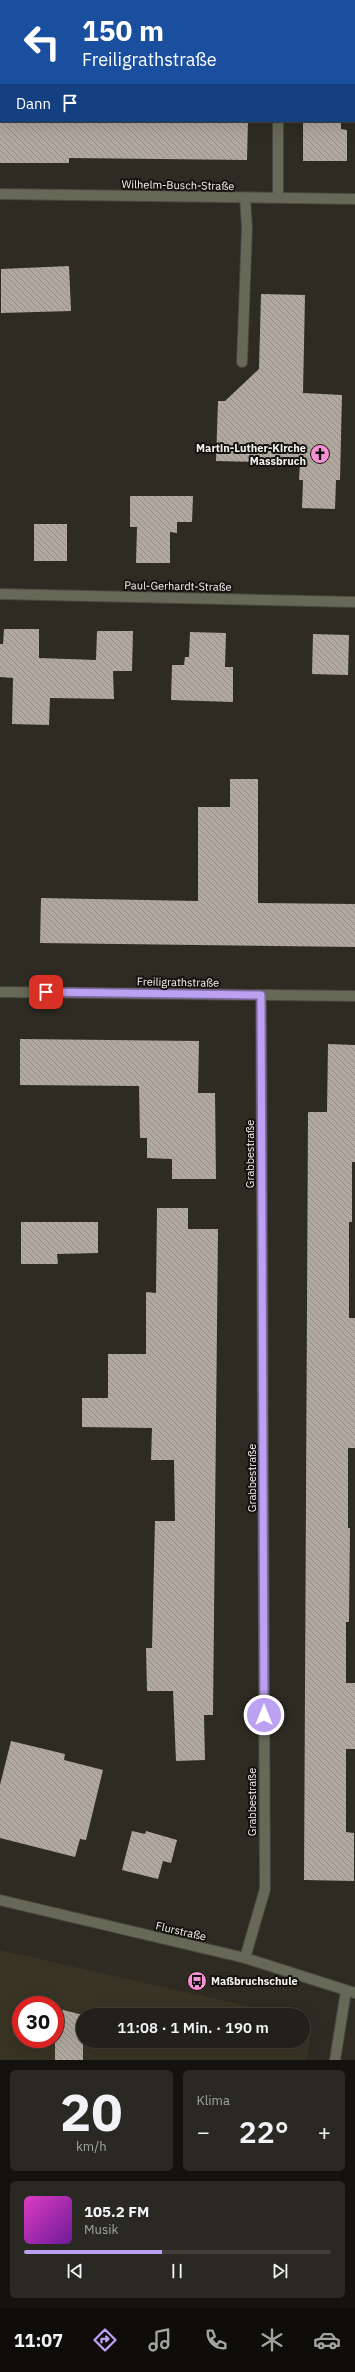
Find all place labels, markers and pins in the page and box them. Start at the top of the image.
place label: Martin-Luther-Kirche Massbruch [196,441,306,468]
church icon: Martin-Luther-Kirche Massbruch [309,443,331,465]
pin [29,975,63,1009]
bus stop icon: Maßbruchschule [186,1970,208,1992]
place label: Maßbruchschule [211,1974,298,1988]

